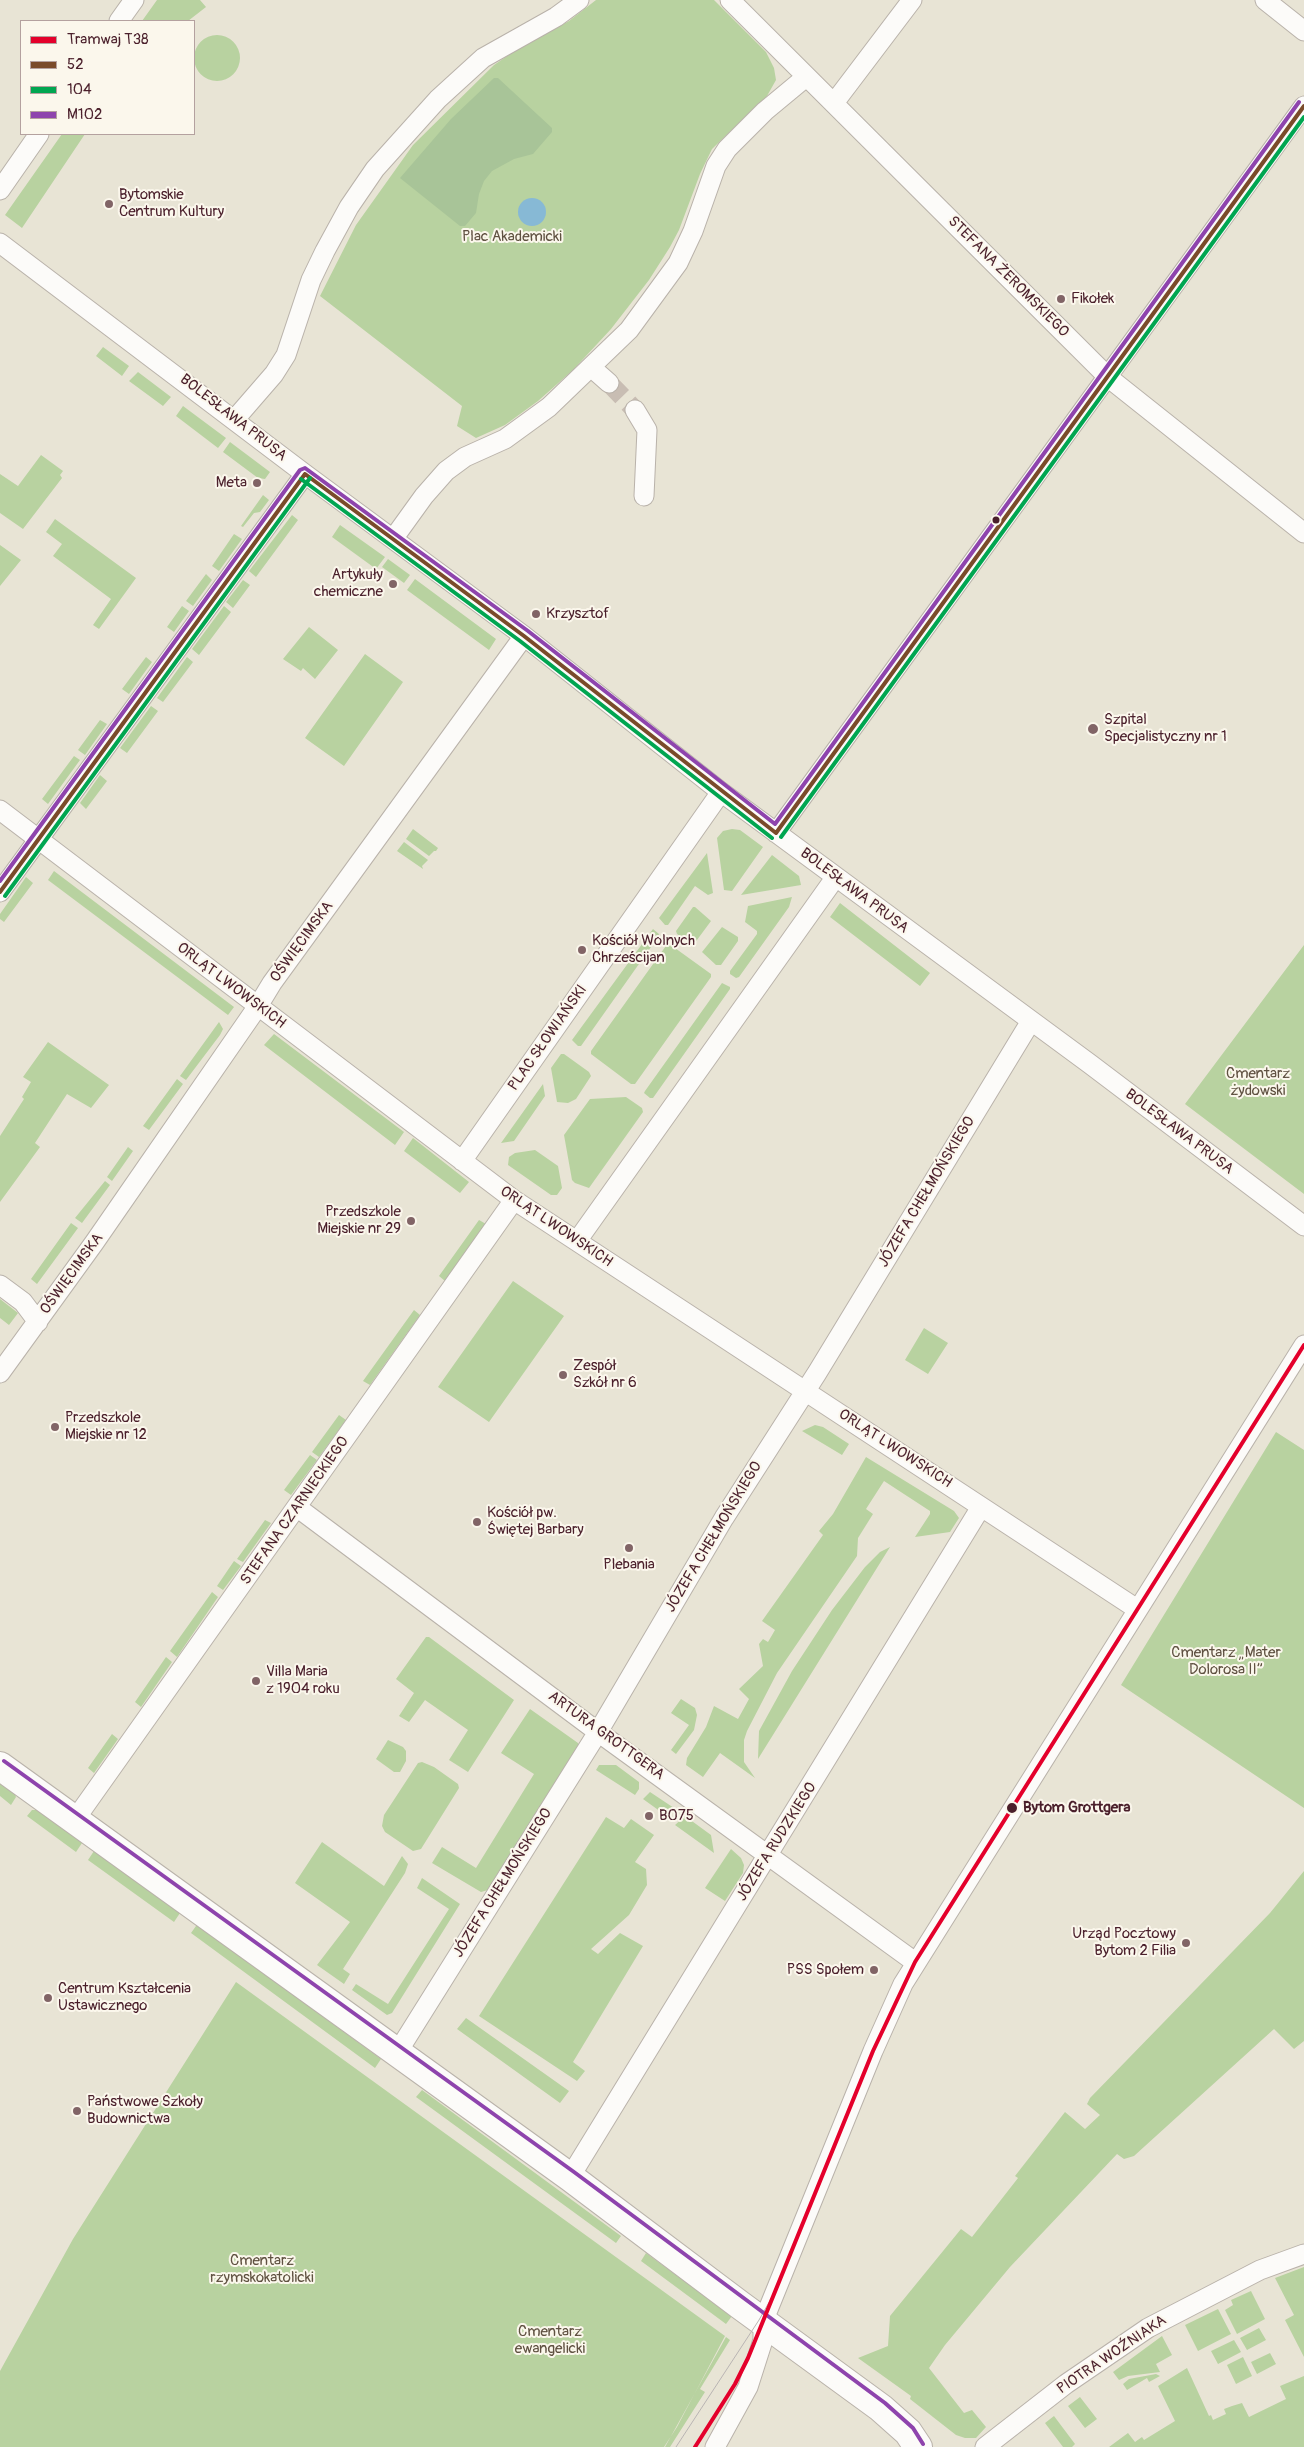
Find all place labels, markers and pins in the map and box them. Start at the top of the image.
place label: Bytomskie Centrum Kultury [119,186,224,221]
marker: Bytomskie Centrum Kultury [103,198,115,210]
place label: Fikołek [1071,290,1114,308]
marker: Fikołek [1055,293,1067,305]
place label: Meta [216,474,247,492]
marker: Meta [251,477,263,489]
unlabelled marker [991,515,1001,525]
place label: Artykuły chemiczne [314,566,383,601]
marker: Artykuły chemiczne [387,578,399,590]
place label: Krzysztof [546,605,609,623]
marker: Krzysztof [530,608,542,620]
place label: Szpital Specjalistyczny nr 1 [1104,711,1227,746]
marker: Szpital Specjalistyczny nr 1 [1086,722,1100,736]
place label: Kościół Wolnych Chrześcijan [592,932,695,967]
marker: Kościół Wolnych Chrześcijan [576,944,588,956]
place label: Przedszkole Miejskie nr 29 [317,1203,401,1238]
marker: Przedszkole Miejskie nr 29 [405,1215,417,1227]
place label: Zespół Szkół nr 6 [573,1357,637,1392]
marker: Zespół Szkół nr 6 [557,1369,569,1381]
place label: Przedszkole Miejskie nr 12 [65,1409,147,1444]
marker: Przedszkole Miejskie nr 12 [49,1421,61,1433]
place label: Kościół pw. Świętej Barbary [487,1504,584,1539]
marker: Kościół pw. Świętej Barbary [471,1516,483,1528]
marker: Plebania [623,1542,635,1554]
place label: Plebania [603,1556,655,1574]
place label: Villa Maria z 1904 roku [266,1663,340,1698]
marker: Villa Maria z 1904 roku [250,1675,262,1687]
place label: Bytom Grottgera [1023,1799,1131,1817]
marker: Bytom Grottgera [1005,1801,1019,1815]
place label: B075 [659,1807,694,1825]
marker: B075 [643,1810,655,1822]
place label: Urząd Pocztowy Bytom 2 Filia [1072,1925,1176,1960]
marker: Urząd Pocztowy Bytom 2 Filia [1180,1937,1192,1949]
place label: PSS Społem [787,1961,864,1979]
marker: PSS Społem [868,1964,880,1976]
place label: Centrum Kształcenia Ustawicznego [58,1980,191,2015]
marker: Centrum Kształcenia Ustawicznego [42,1992,54,2004]
place label: Państwowe Szkoły Budownictwa [87,2093,203,2128]
marker: Państwowe Szkoły Budownictwa [71,2105,83,2117]

